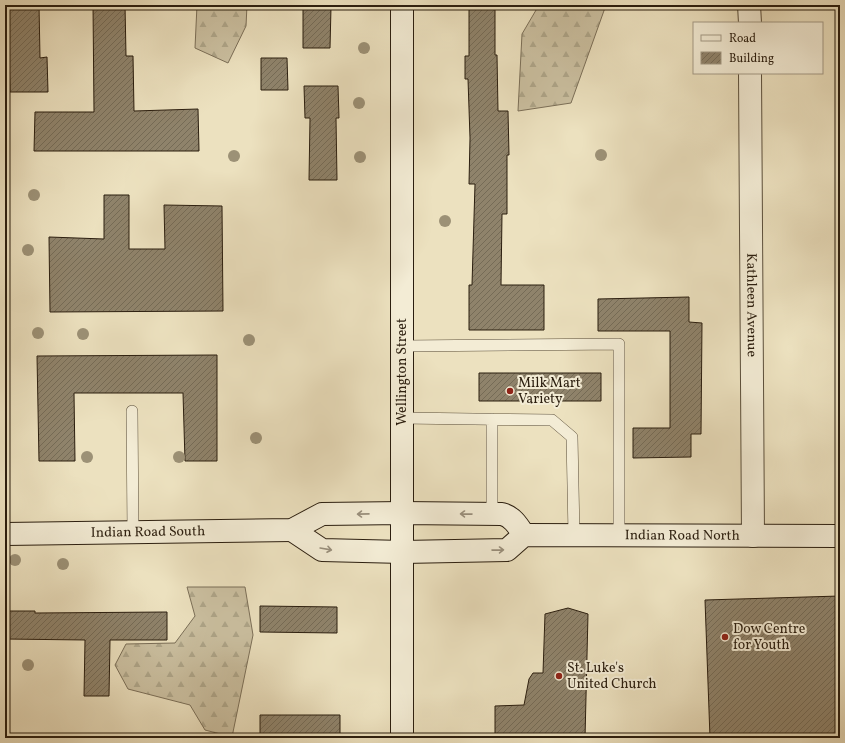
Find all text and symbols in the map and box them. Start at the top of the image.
legend [693,22,823,74]
text: Road [729,31,756,47]
text: Building [729,51,774,67]
street label: Kathleen Avenue [742,253,761,357]
street label: Wellington Street [393,318,412,426]
place label: Milk Mart Variety [518,374,581,409]
marker: Milk Mart Variety [505,386,515,396]
one-way arrow [357,510,370,518]
one-way arrow [460,510,473,518]
street label: Indian Road South [91,522,205,542]
street label: Indian Road North [625,526,740,545]
one-way arrow [319,545,332,553]
one-way arrow [491,546,504,554]
place label: Dow Centre for Youth [733,620,806,655]
marker: Dow Centre for Youth [720,632,730,642]
place label: St. Luke's United Church [567,659,657,694]
marker: St. Luke's United Church [554,671,564,681]

